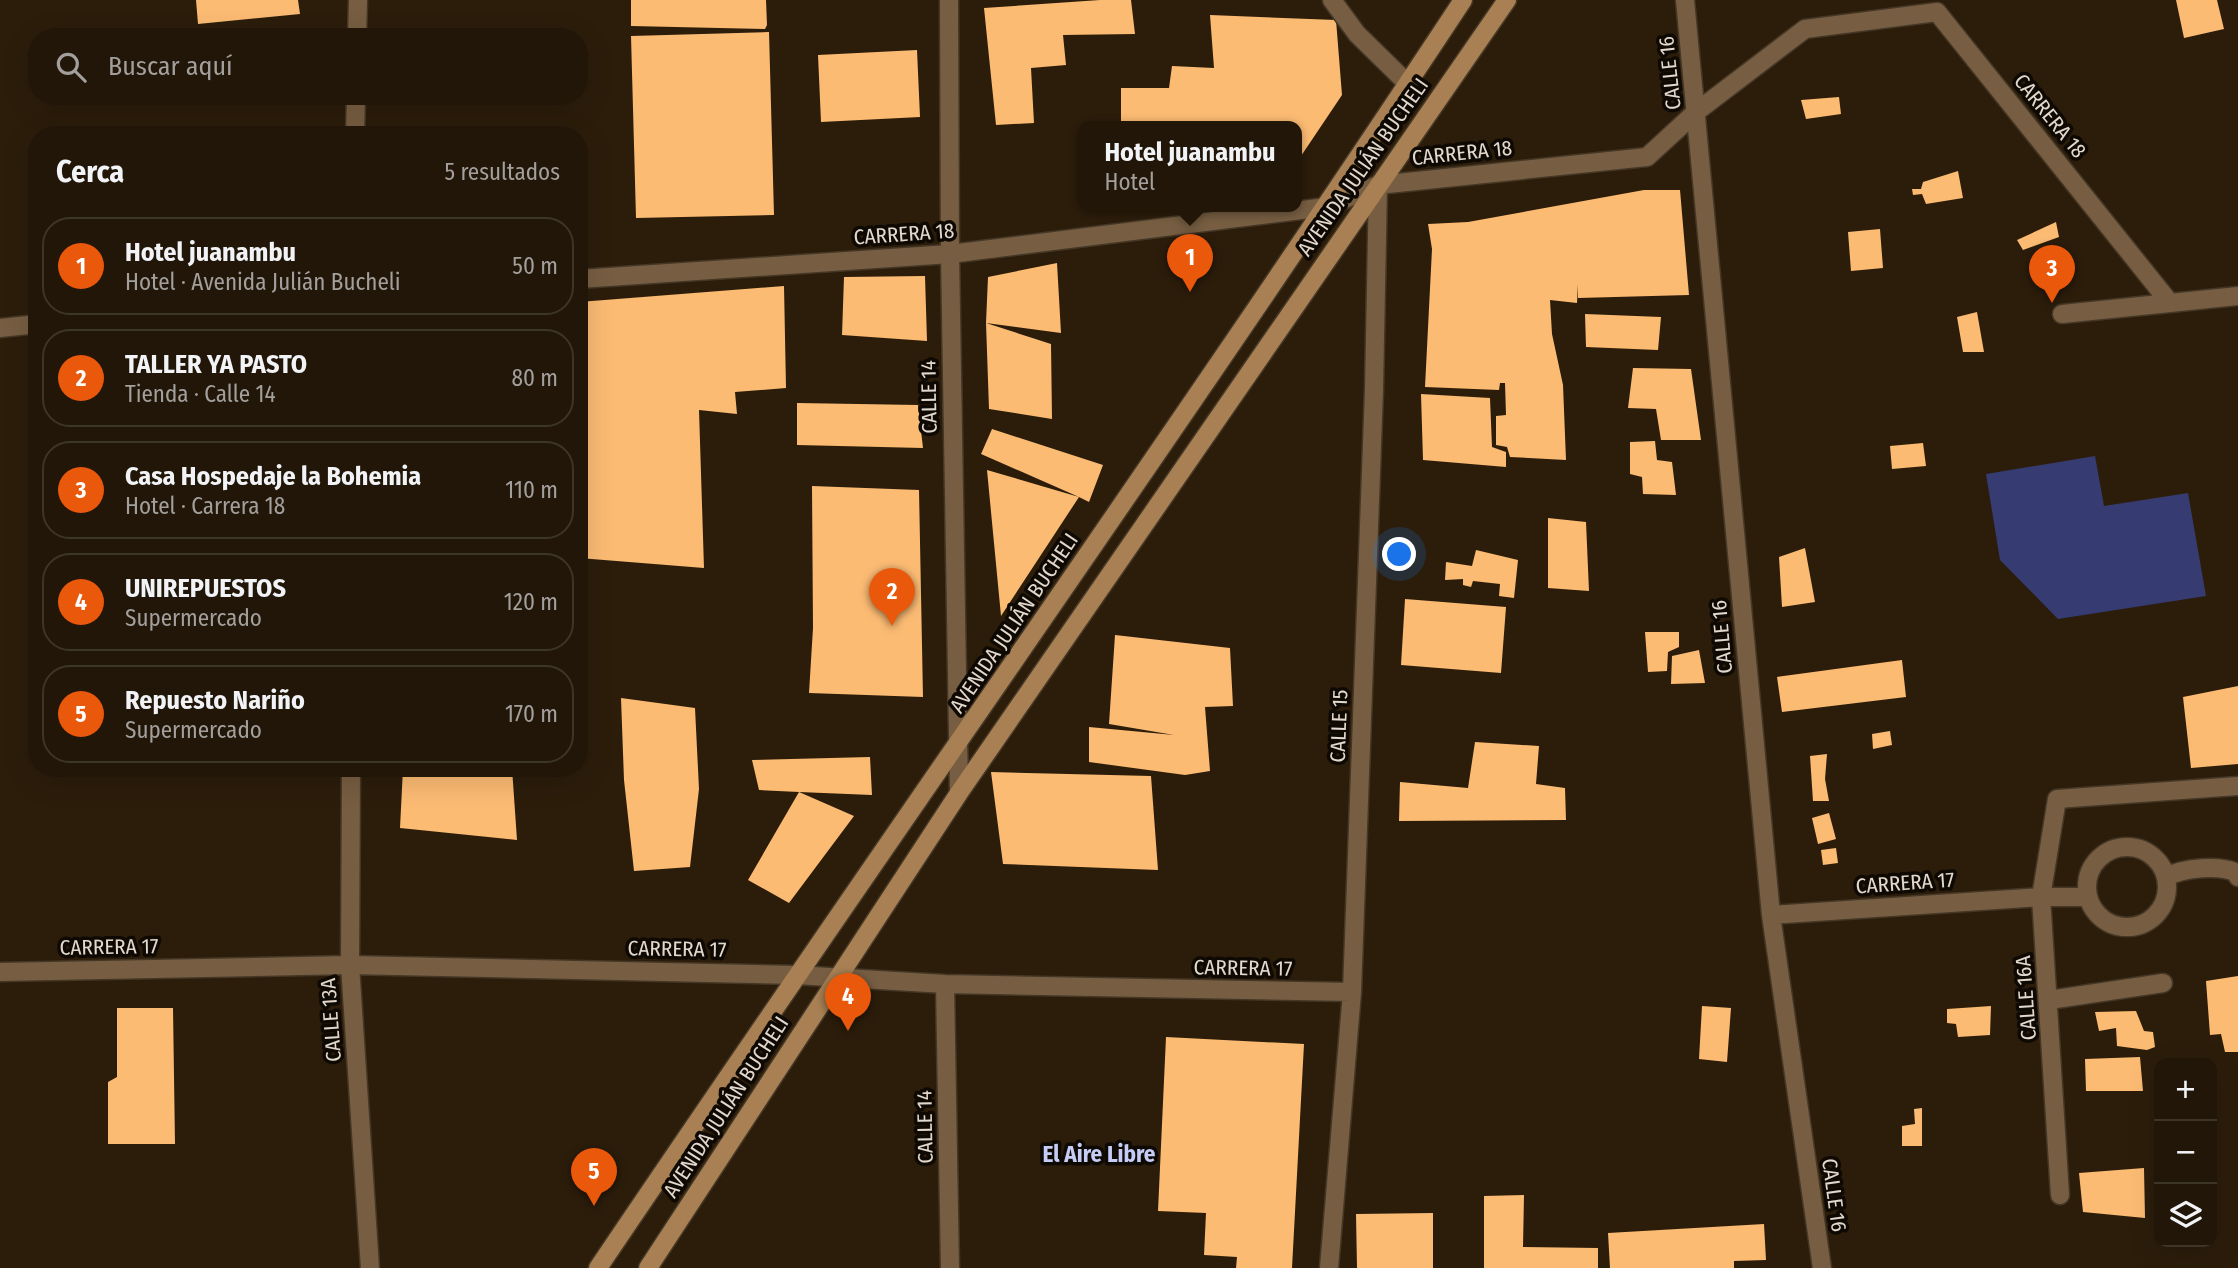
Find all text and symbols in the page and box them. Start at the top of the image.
search box [28,28,588,105]
street label: CALLE 16 [1653,35,1687,111]
icon: search [52,48,90,86]
text: Buscar aquí [108,51,233,82]
street label: CARRERA 18 [2008,69,2092,163]
street label: AVENIDA JULIÁN BUCHELI [1292,73,1434,261]
popup [1078,121,1302,212]
street label: CARRERA 18 [1411,135,1513,171]
text: Hotel juanambu [1104,137,1276,168]
text: Cerca [56,154,124,190]
text: 5 resultados [444,158,560,186]
text: Hotel [1104,168,1155,196]
street label: CARRERA 18 [853,218,955,250]
pin: 1 [1167,234,1213,292]
text: Hotel juanambu [125,237,296,268]
pin: 3 [2029,245,2075,303]
text: 1 [76,252,86,280]
text: 50 m [512,252,558,280]
text: Hotel · Avenida Julián Bucheli [125,268,401,296]
text: TALLER YA PASTO [125,349,307,380]
street label: CALLE 14 [915,360,943,434]
text: 2 [76,364,86,392]
text: 80 m [511,364,558,392]
text: Tienda · Calle 14 [125,380,276,408]
text: Casa Hospedaje la Bohemia [125,461,421,492]
text: 3 [76,476,86,504]
text: 110 m [505,476,558,504]
text: Hotel · Carrera 18 [125,492,285,520]
street label: AVENIDA JULIÁN BUCHELI [944,528,1084,718]
your location [1382,537,1416,571]
pin: 2 [869,568,915,626]
text: UNIREPUESTOS [125,573,286,604]
text: 4 [75,588,87,616]
text: 120 m [504,588,558,616]
street label: CALLE 16 [1706,599,1738,675]
text: Supermercado [125,604,262,632]
text: Repuesto Nariño [125,685,305,716]
street label: CALLE 15 [1325,689,1353,763]
text: 5 [75,700,87,728]
text: 170 m [505,700,558,728]
text: Supermercado [125,716,262,744]
street label: CARRERA 17 [1855,867,1955,899]
street label: CARRERA 17 [59,933,159,961]
street label: CARRERA 17 [627,935,727,963]
street label: CARRERA 17 [1193,954,1293,982]
street label: CALLE 16A [2010,955,2042,1041]
pin: 4 [825,973,871,1031]
street label: CALLE 13A [315,977,347,1063]
street label: AVENIDA JULIÁN BUCHELI [658,1011,794,1203]
map controls [2154,1058,2217,1247]
button: + [2154,1058,2217,1121]
street label: CALLE 14 [911,1090,939,1164]
button: − [2154,1121,2217,1184]
district label: El Aire Libre [1043,1140,1156,1168]
pin: 5 [571,1148,617,1206]
street label: CALLE 16 [1816,1157,1852,1233]
button: layers [2154,1184,2217,1247]

